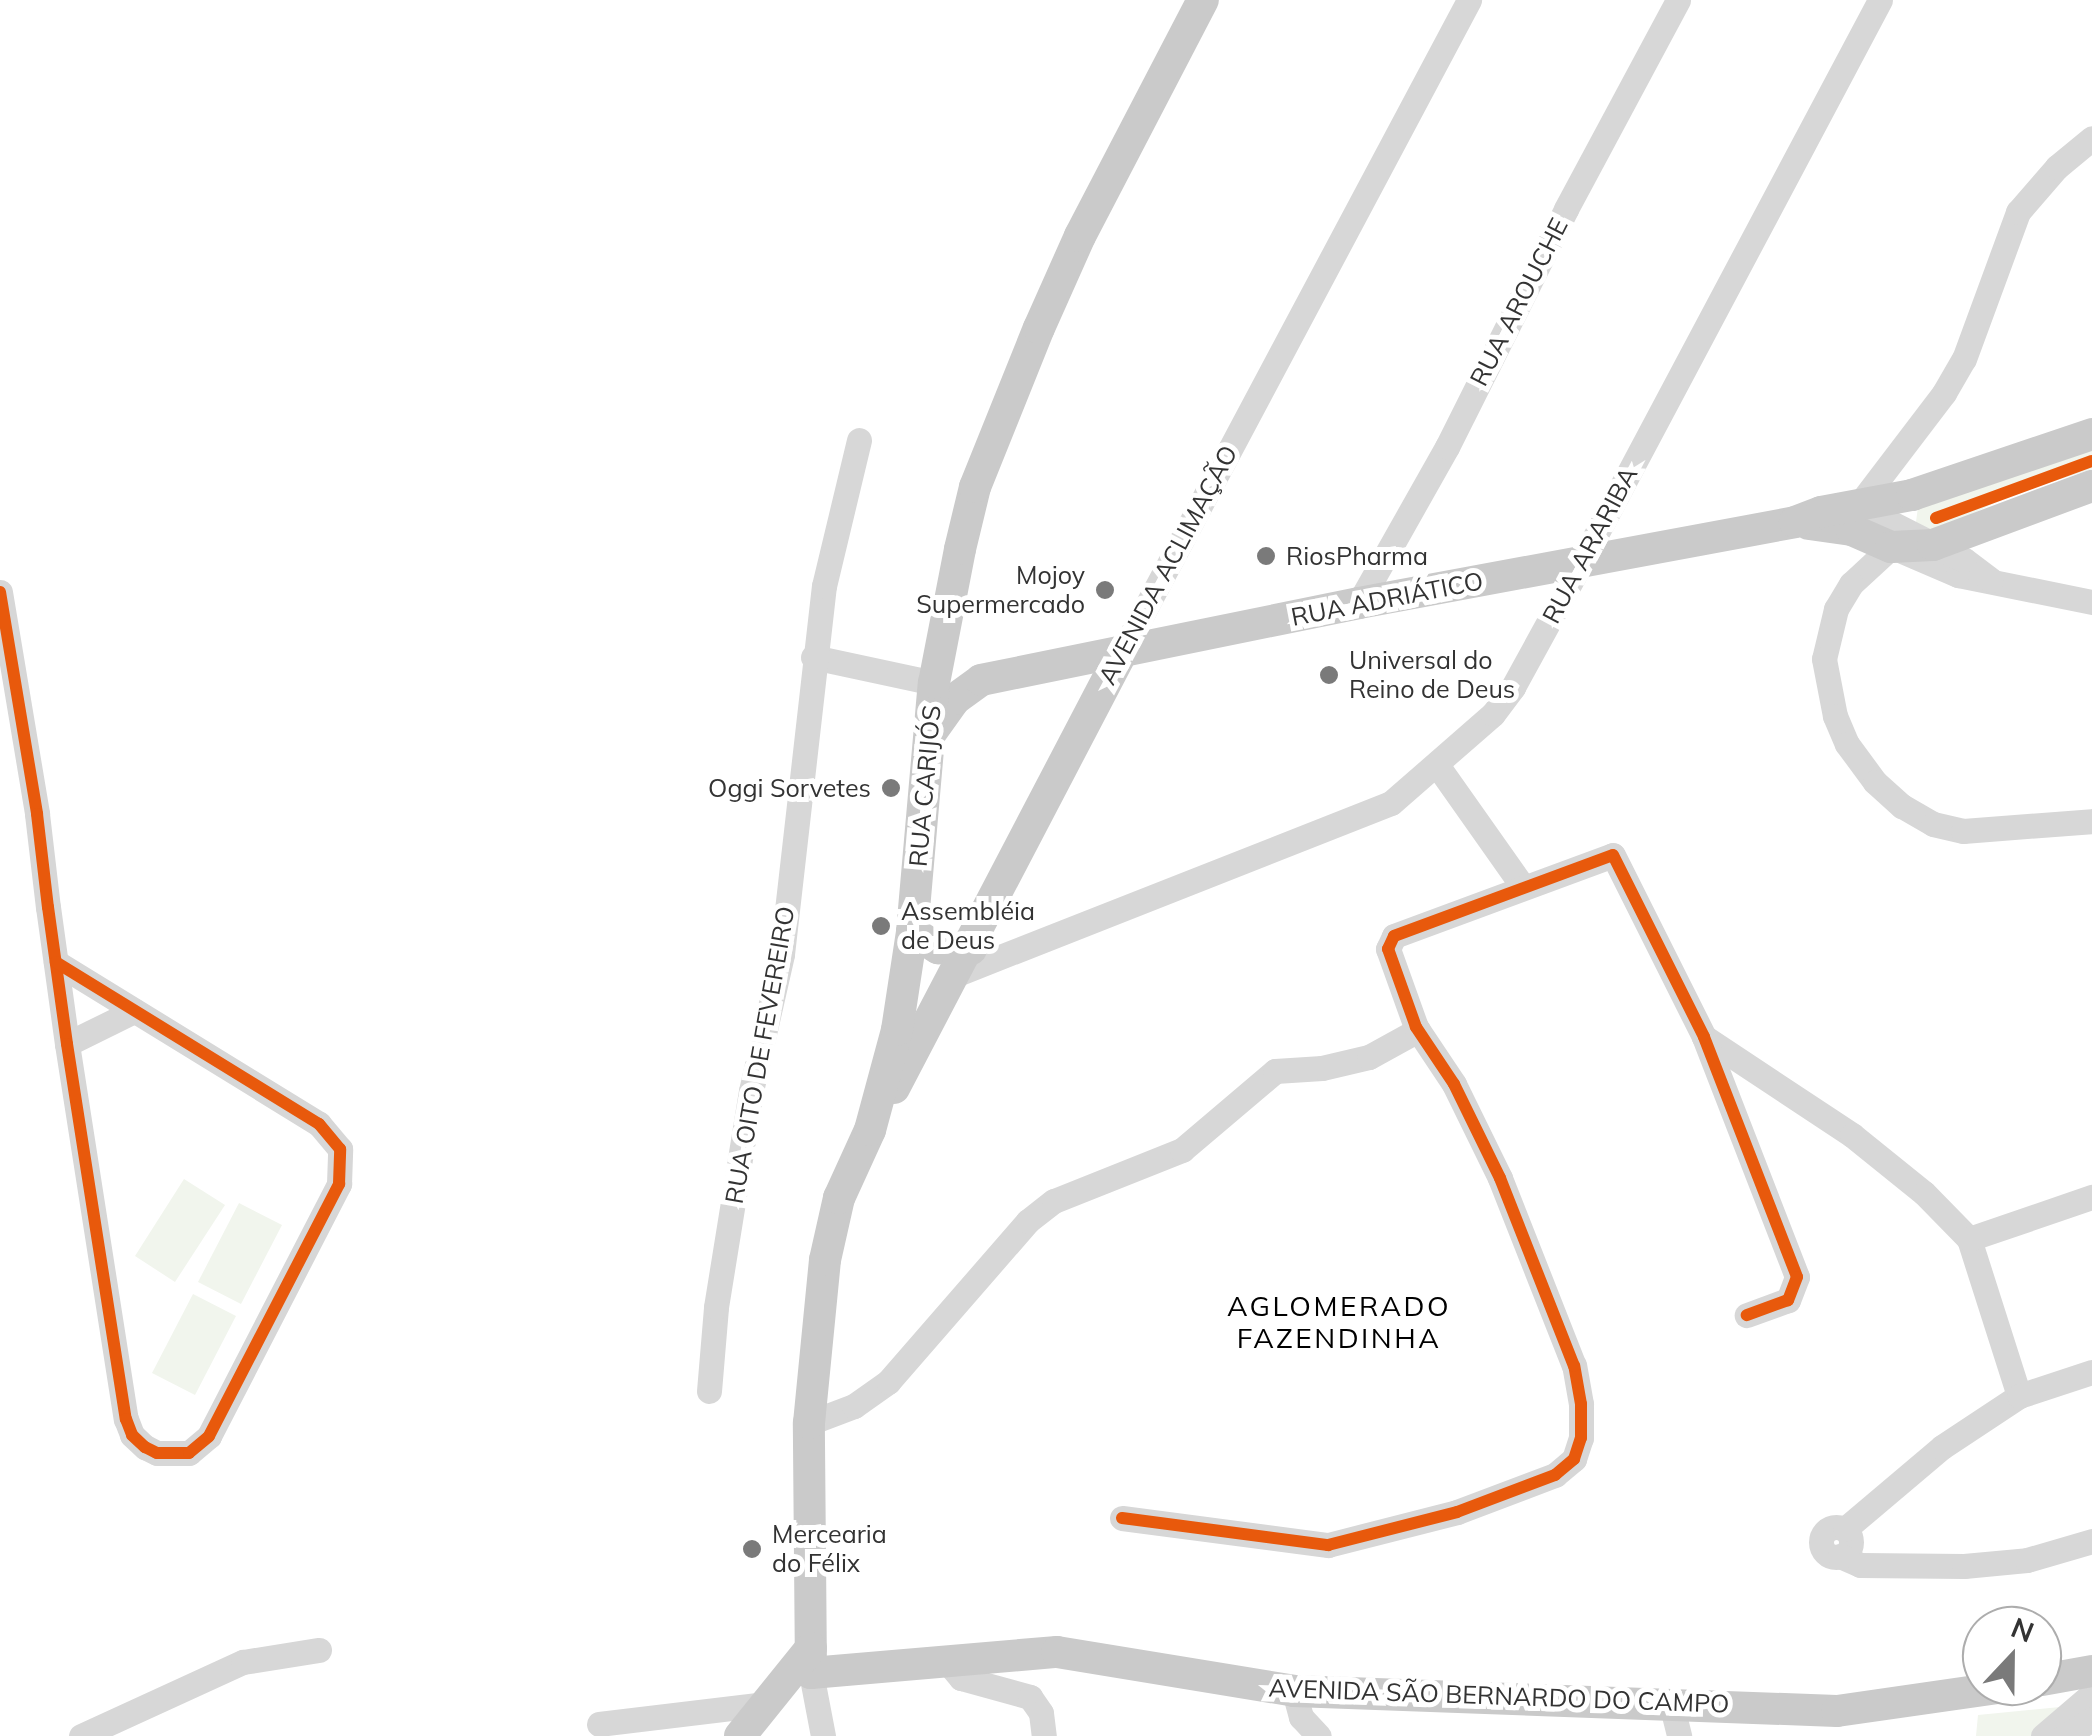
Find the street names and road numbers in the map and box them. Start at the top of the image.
street label: RUA AROUCHE [1464,213,1574,391]
street label: AVENIDA ACLIMAÇÃO [1092,440,1244,690]
street label: RUA ARARIBA [1536,462,1644,628]
street label: RUA ADRIÁTICO [1288,566,1486,632]
street label: RUA CARIJÓS [903,704,947,868]
street label: RUA OITO DE FEVEREIRO [719,904,801,1206]
street label: AVENIDA SÃO BERNARDO DO CAMPO [1268,1673,1730,1719]

